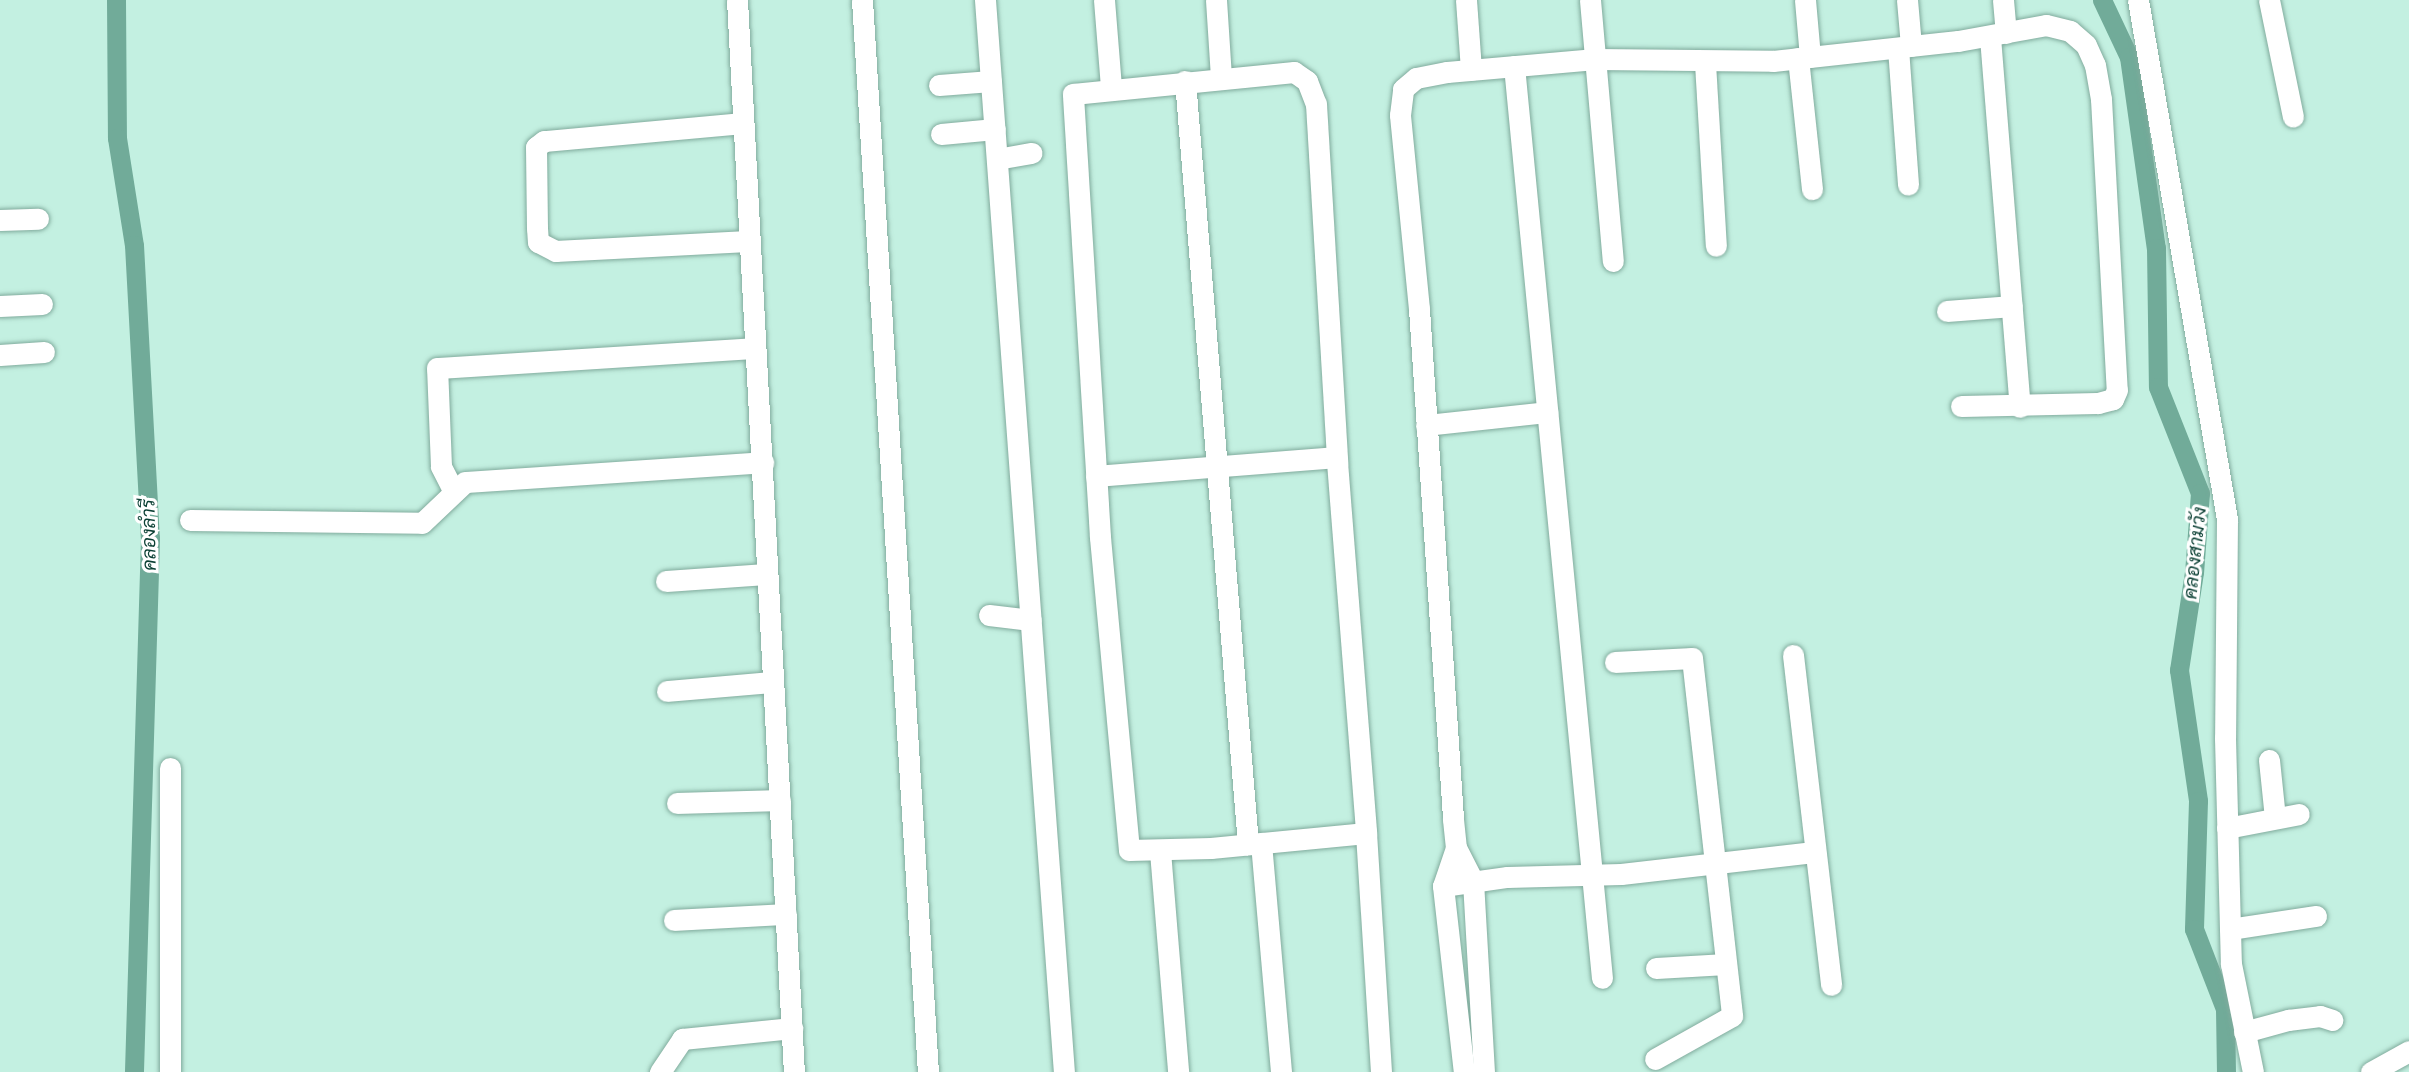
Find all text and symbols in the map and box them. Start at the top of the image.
water label: คลองลำรี [136,499,160,571]
water label: คลองสามวัง [2178,506,2210,600]

